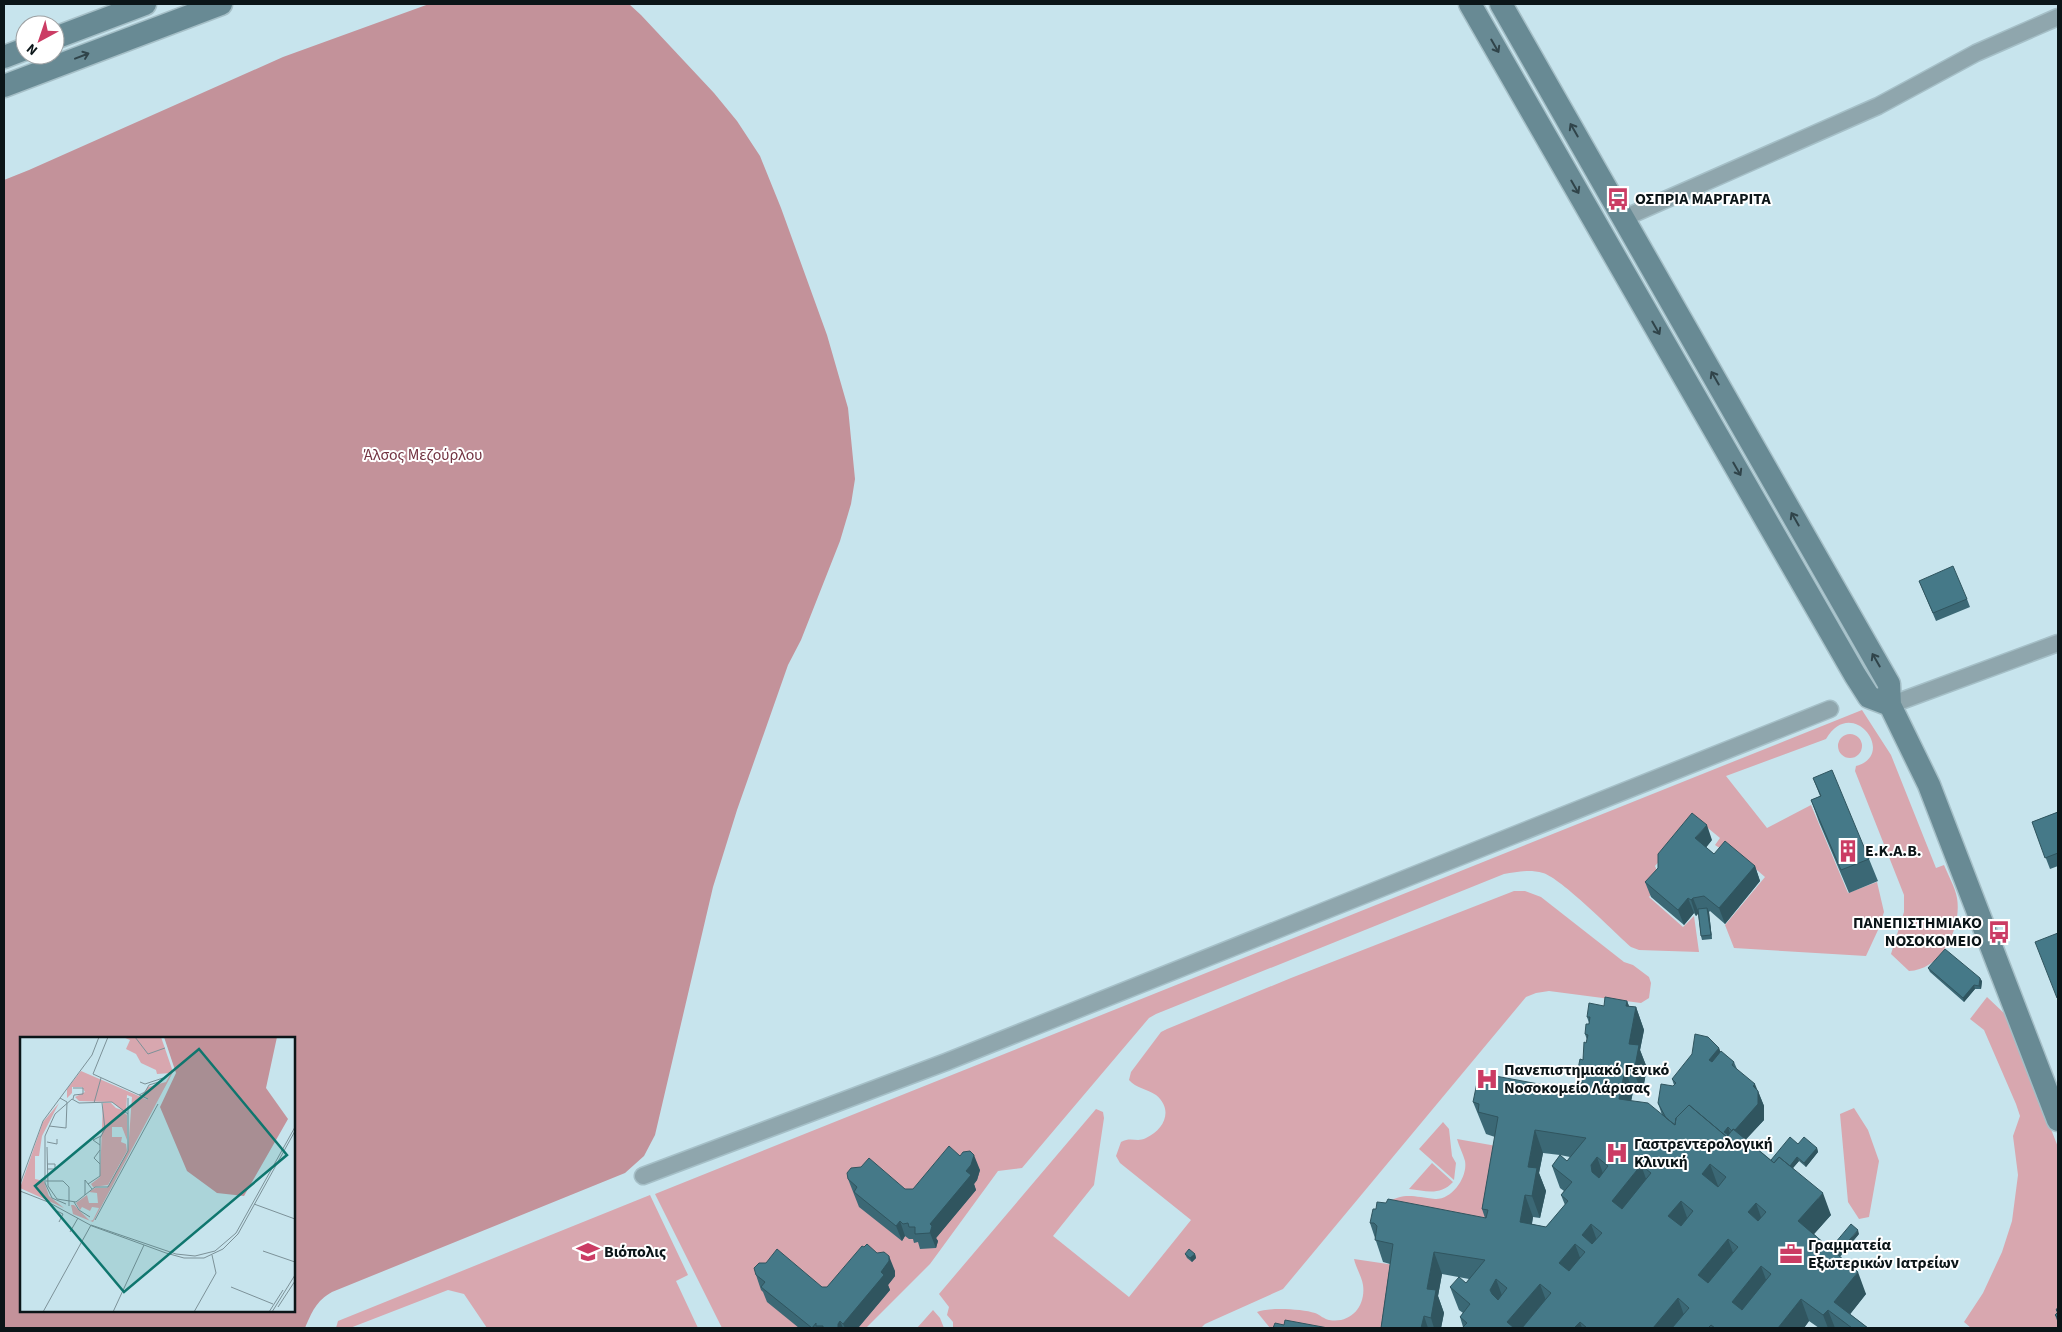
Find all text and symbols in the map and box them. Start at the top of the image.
north arrow [15,15,65,65]
one-way arrow [1490,38,1500,52]
text: N [22,39,42,60]
one-way arrow [74,51,89,61]
one-way arrow [1569,123,1579,138]
one-way arrow [1571,179,1581,193]
bus stop icon: ΟΣΠΡΙΑ ΜΑΡΓΑΡΙΤΑ [1605,186,1631,212]
place label: ΟΣΠΡΙΑ ΜΑΡΓΑΡΙΤΑ [1635,188,1772,210]
one-way arrow [1652,320,1662,334]
one-way arrow [1710,370,1720,385]
park label: Άλσος Μεζούρλου [363,444,483,466]
one-way arrow [1732,461,1742,476]
one-way arrow [1790,512,1800,527]
one-way arrow [1870,654,1880,668]
building icon: E.K.A.B. [1835,838,1861,864]
place label: E.K.A.B. [1865,840,1922,862]
place label: ΠΑΝΕΠΙΣΤΗΜΙΑΚΟ ΝΟΣΟΚΟΜΕΙΟ [1853,912,1982,952]
bus stop icon: ΠΑΝΕΠΙΣΤΗΜΙΑΚΟ ΝΟΣΟΚΟΜΕΙΟ [1986,919,2012,945]
inset map [20,1037,295,1312]
place label: Πανεπιστημιακό Γενικό Νοσοκομείο Λάρισας [1504,1059,1669,1099]
hospital icon: Πανεπιστημιακό Γενικό Νοσοκομείο Λάρισας [1474,1066,1500,1092]
place label: Γαστρεντερολογική Κλινική [1634,1133,1773,1173]
hospital icon: Γαστρεντερολογική Κλινική [1604,1140,1630,1166]
place label: Γραμματεία Εξωτερικών Ιατρείων [1808,1234,1959,1274]
school or university icon: Βιόπολις [575,1239,601,1265]
place label: Βιόπολις [604,1241,666,1263]
office icon: Γραμματεία Εξωτερικών Ιατρείων [1778,1241,1804,1267]

